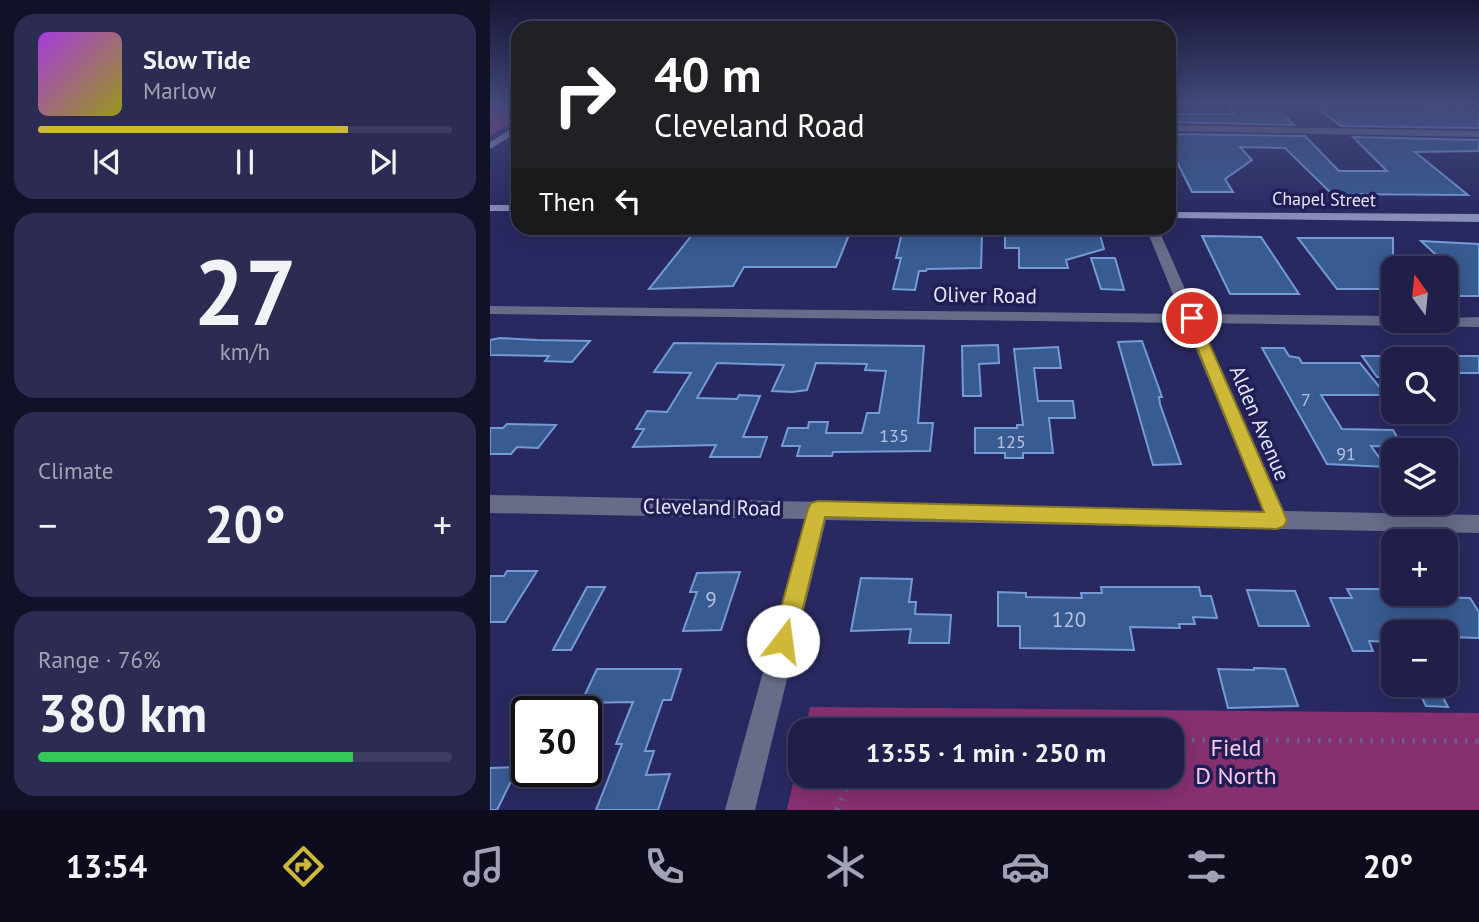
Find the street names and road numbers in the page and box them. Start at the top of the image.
street label: Chapel Street [1272,187,1376,211]
street label: Oliver Road [933,281,1037,309]
street label: Alden Avenue [1224,361,1296,485]
street label: Cleveland Road [643,492,781,522]

